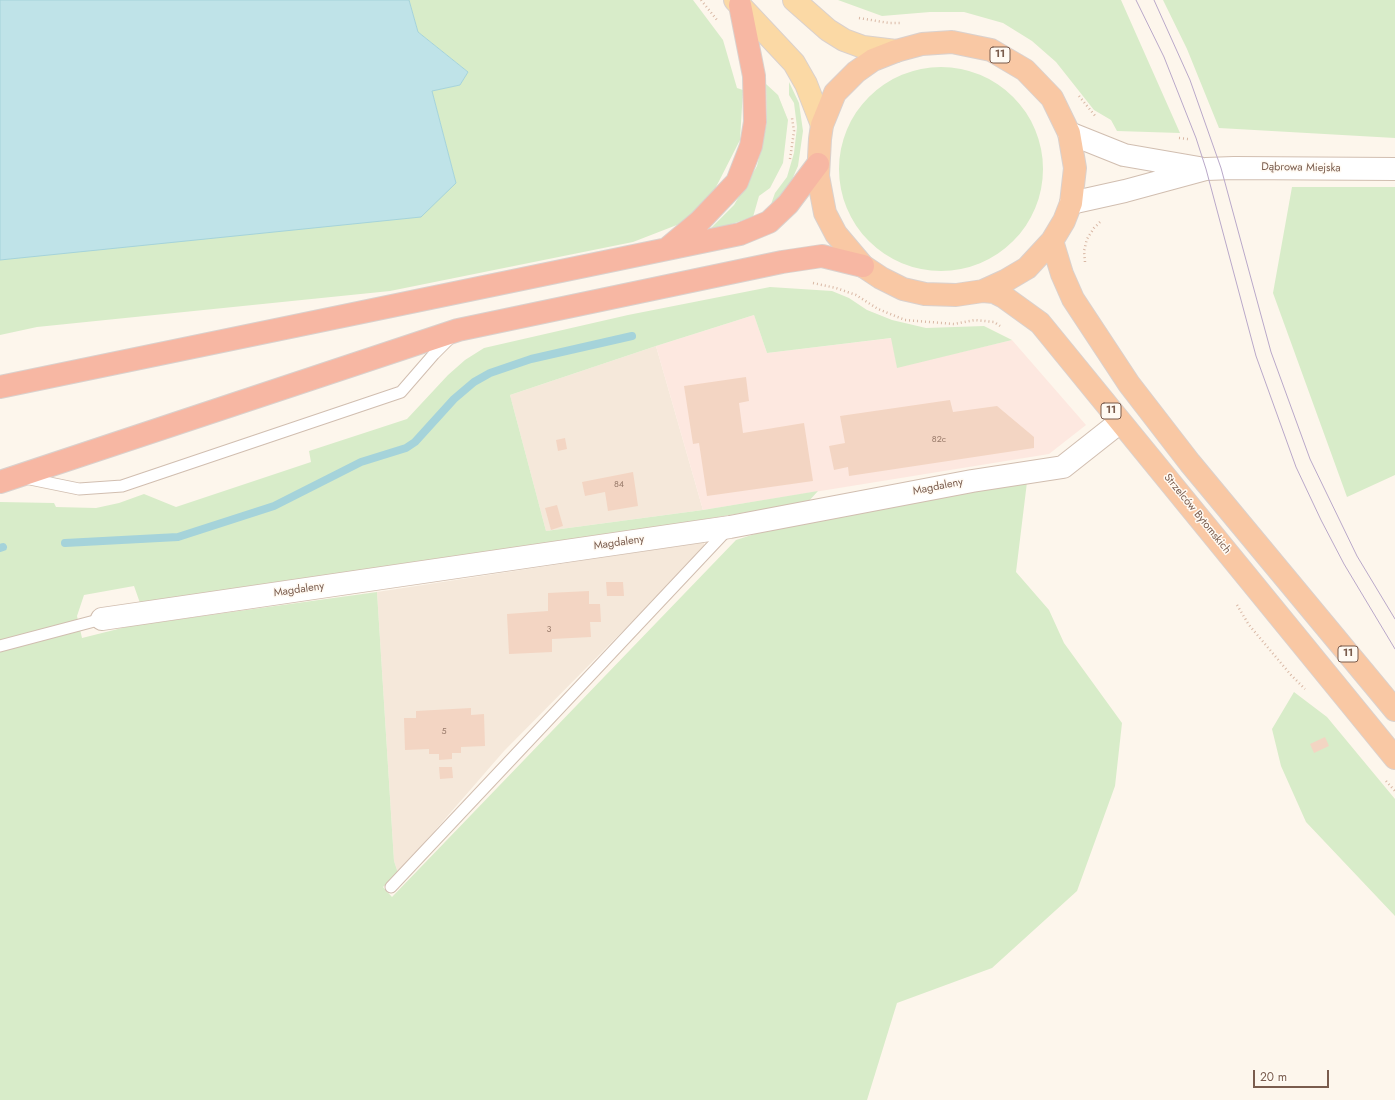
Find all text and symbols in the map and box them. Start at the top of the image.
road number: 11 [990,47,1010,63]
street label: Dąbrowa Miejska [1261,161,1341,175]
road number: 11 [1101,403,1121,419]
house number: 82c [932,435,946,445]
street label: Strzelców Bytomskich [1161,471,1233,557]
street label: Magdaleny [912,476,964,498]
house number: 84 [614,480,624,490]
street label: Magdaleny [593,533,645,553]
street label: Magdaleny [273,580,325,600]
house number: 3 [547,625,551,635]
road number: 11 [1338,646,1358,662]
house number: 5 [441,727,447,737]
scale bar [1255,1062,1331,1088]
text: 20 m [1260,1068,1287,1086]

